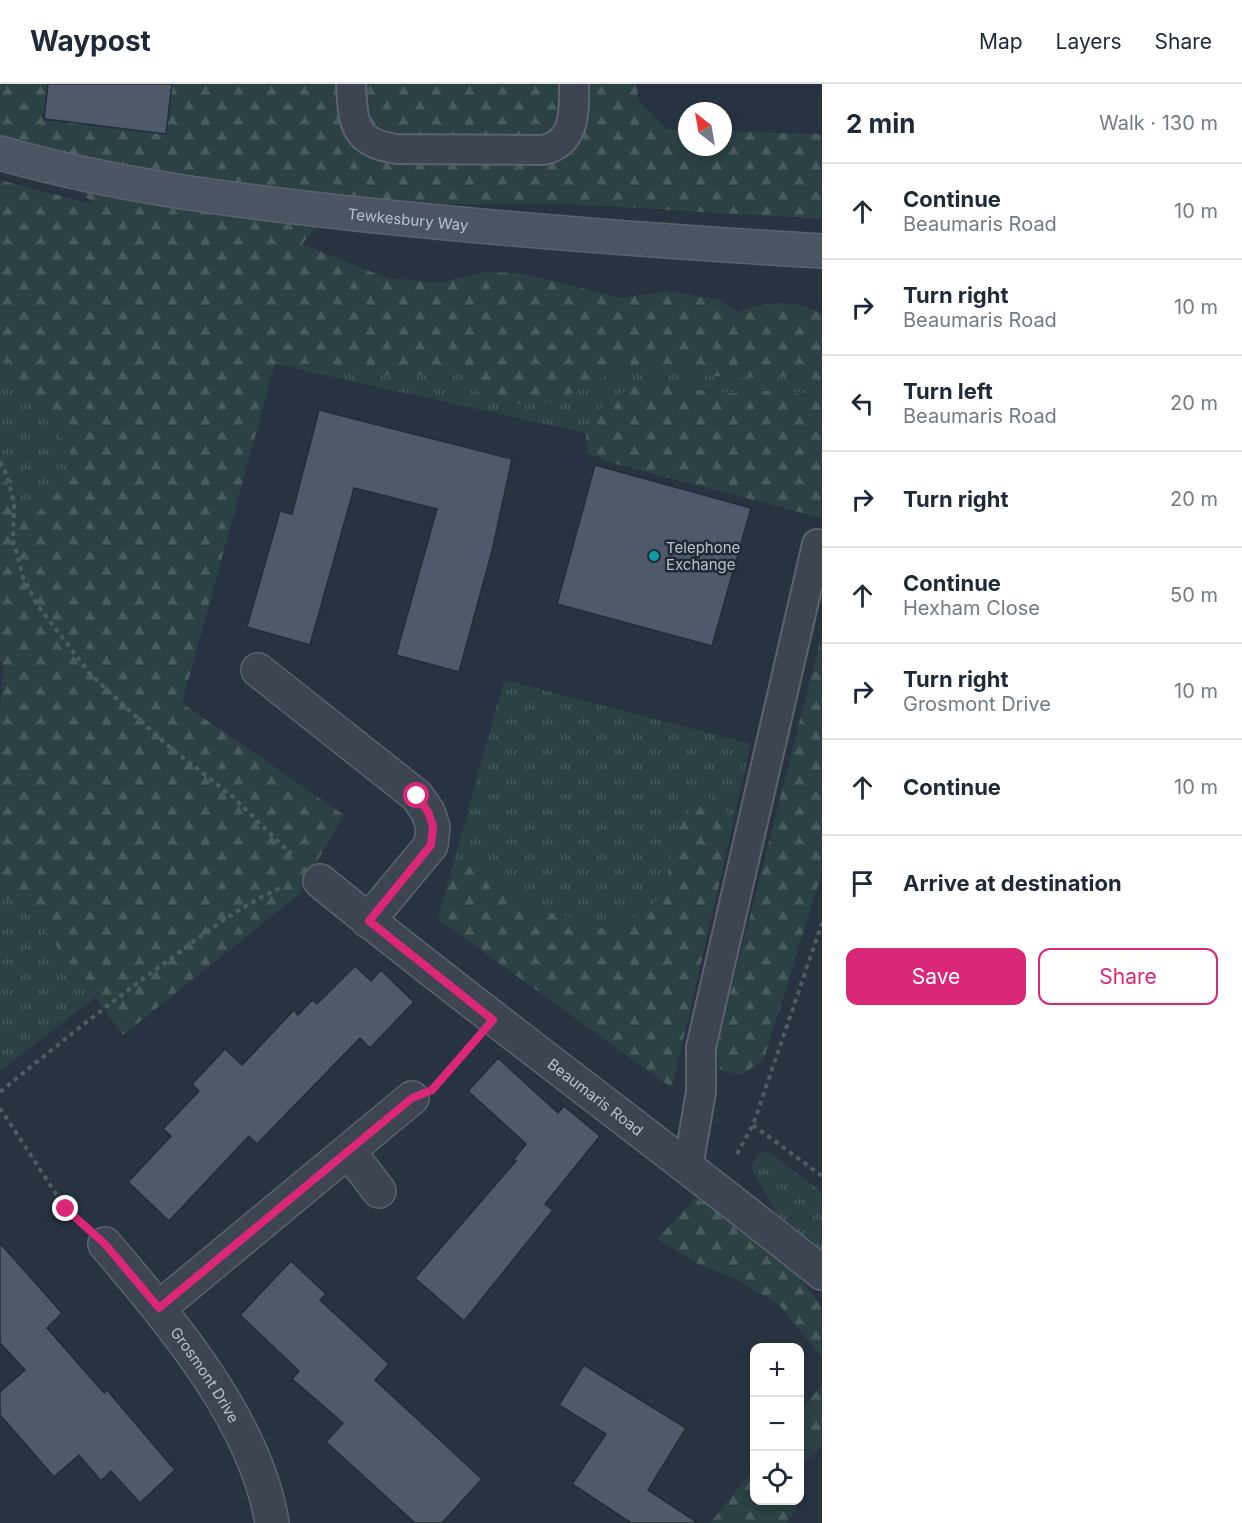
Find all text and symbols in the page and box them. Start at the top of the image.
text: Waypost [30,24,151,58]
text: Map [979,29,1023,54]
text: Layers [1056,29,1122,54]
text: Share [1155,29,1212,54]
north arrow [678,102,732,156]
text: 2 min [846,108,916,139]
text: Walk · 130 m [1099,111,1218,135]
text: Continue [903,186,1001,212]
icon: ahead [846,195,879,228]
text: 10 m [1174,199,1218,223]
street label: Tewkesbury Way [347,204,470,234]
text: Beaumaris Road [903,212,1057,236]
text: Turn right [903,282,1009,308]
icon: right [846,291,879,324]
text: 10 m [1174,295,1218,319]
text: Beaumaris Road [903,308,1057,332]
text: Turn left [903,378,993,404]
icon: left [846,387,879,420]
text: 20 m [1170,391,1218,415]
text: Beaumaris Road [903,404,1057,428]
icon: right [846,483,879,516]
text: Turn right [903,486,1009,512]
text: 20 m [1170,487,1218,511]
place label: Telephone Exchange [666,538,740,574]
marker: Telephone Exchange [647,549,661,563]
text: Continue [903,570,1001,596]
icon: ahead [846,579,879,612]
text: 50 m [1170,583,1218,607]
text: Hexham Close [903,596,1040,620]
text: Turn right [903,666,1009,692]
icon: right [846,675,879,708]
text: 10 m [1174,679,1218,703]
text: Grosmont Drive [903,692,1051,716]
icon: ahead [846,771,879,804]
text: Continue [903,774,1001,800]
text: 10 m [1174,775,1218,799]
route start [403,782,429,808]
icon: arrive [846,867,879,900]
text: Arrive at destination [903,870,1122,896]
button: Save [846,948,1026,1005]
button: Share [1038,948,1218,1005]
street label: Beaumaris Road [544,1054,647,1139]
route end [52,1195,78,1221]
street label: Grosmont Drive [167,1323,244,1426]
map controls [750,1343,804,1505]
button: + [750,1343,804,1397]
button: − [750,1397,804,1451]
button: locate [750,1451,804,1505]

